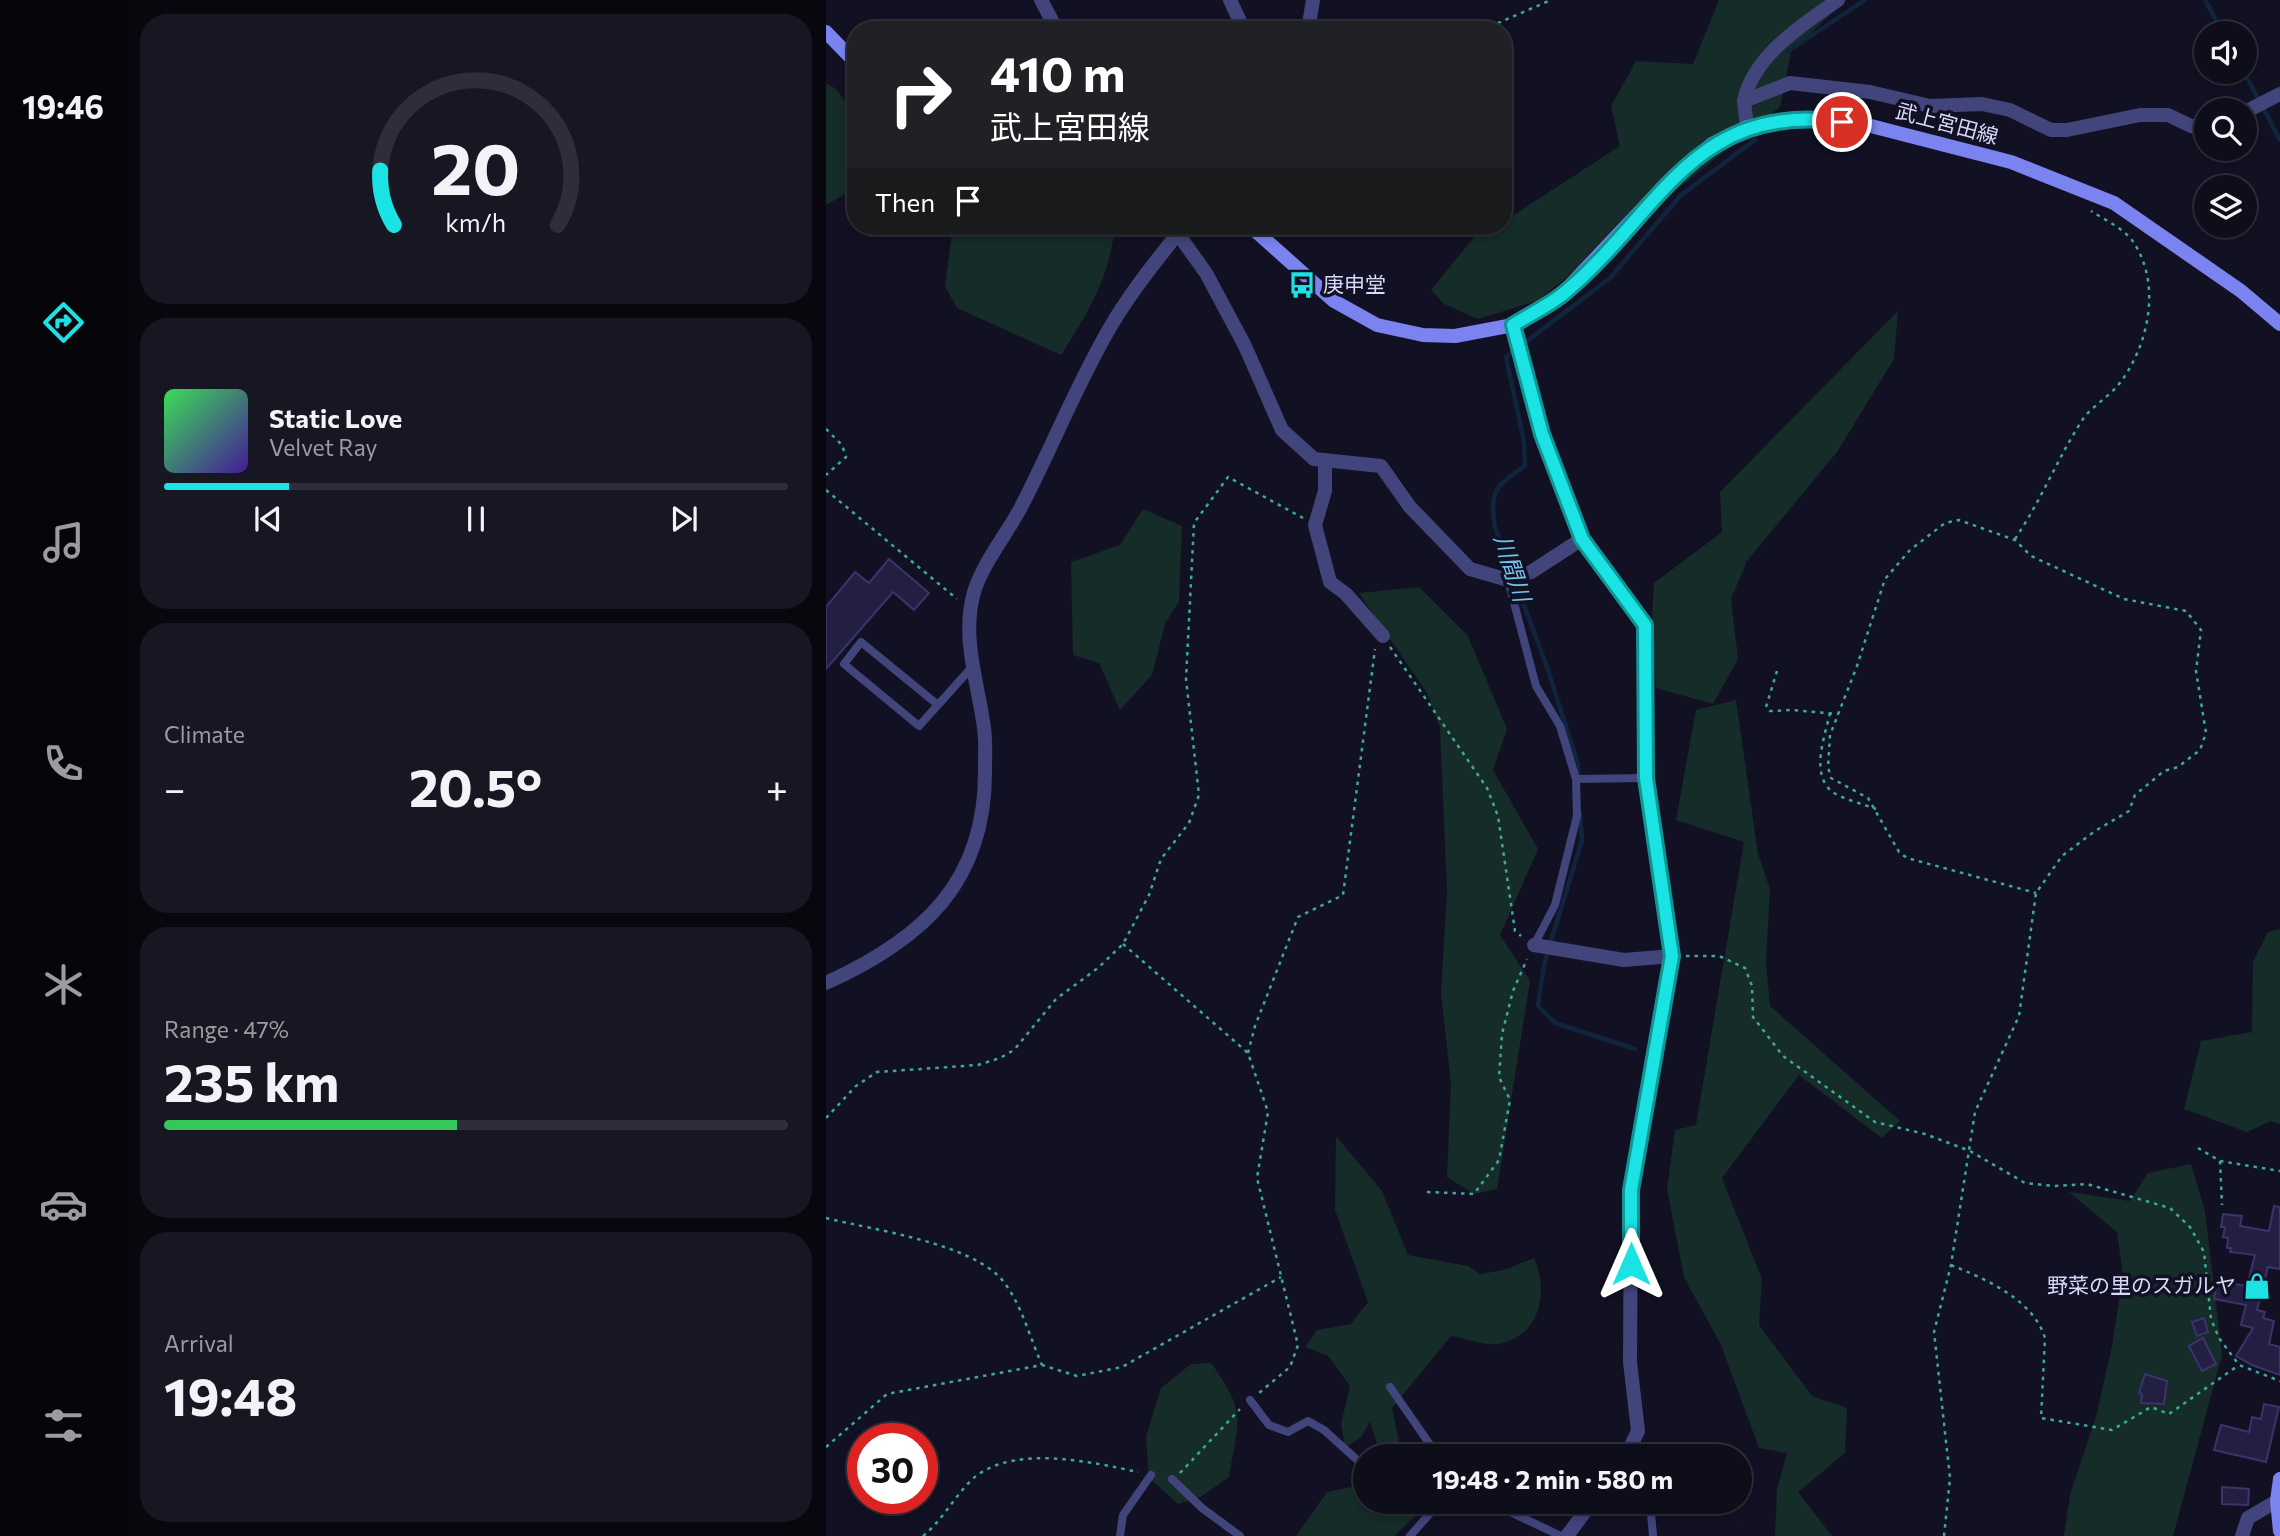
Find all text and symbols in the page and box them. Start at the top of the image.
map controls [2194,21,2257,238]
button: sound [2194,21,2257,84]
text: 410 m [990,42,1125,102]
icon: right [875,49,966,140]
text: 19:46 [22,86,104,126]
pin [1812,92,1872,152]
street label: 武上宮田線 [1893,97,2001,148]
button: search [2194,98,2257,161]
icon: arrive [1823,103,1861,141]
text: 武上宮田線 [990,106,1150,146]
text: 20 [431,122,521,211]
button: layers [2194,175,2257,238]
icon: arrive [949,182,987,220]
text: Then [875,186,935,217]
text: km/h [446,207,506,237]
bus stop icon: 庚申堂 [1287,270,1317,300]
place label: 庚申堂 [1323,271,1386,296]
icon: directions [39,298,88,347]
text: Static Love [269,402,402,433]
text: Velvet Ray [269,433,377,461]
icon: previous [249,500,287,538]
icon: pause [457,500,495,538]
icon: next [665,500,703,538]
icon: music [39,518,88,567]
water label: 川間川 [1489,531,1538,608]
text: Climate [164,720,245,748]
icon: phone [39,739,88,788]
text: 20.5° [409,754,542,818]
text: − [164,764,186,811]
text: + [766,764,788,811]
icon: climate [39,960,88,1009]
text: Range · 47% [164,1015,289,1043]
text: 235 km [164,1049,339,1113]
icon: car [39,1180,88,1229]
position arrow [1594,1227,1668,1301]
shop icon: 野菜の里のスガルヤ [2242,1271,2272,1301]
place label: 野菜の里のスガルヤ [2047,1272,2236,1297]
text: Arrival [164,1329,234,1357]
text: 19:48 [164,1363,297,1427]
icon: filters [39,1401,88,1450]
speed limit sign: 30 [847,1423,938,1514]
text: 19:48 · 2 min · 580 m [1432,1463,1673,1494]

